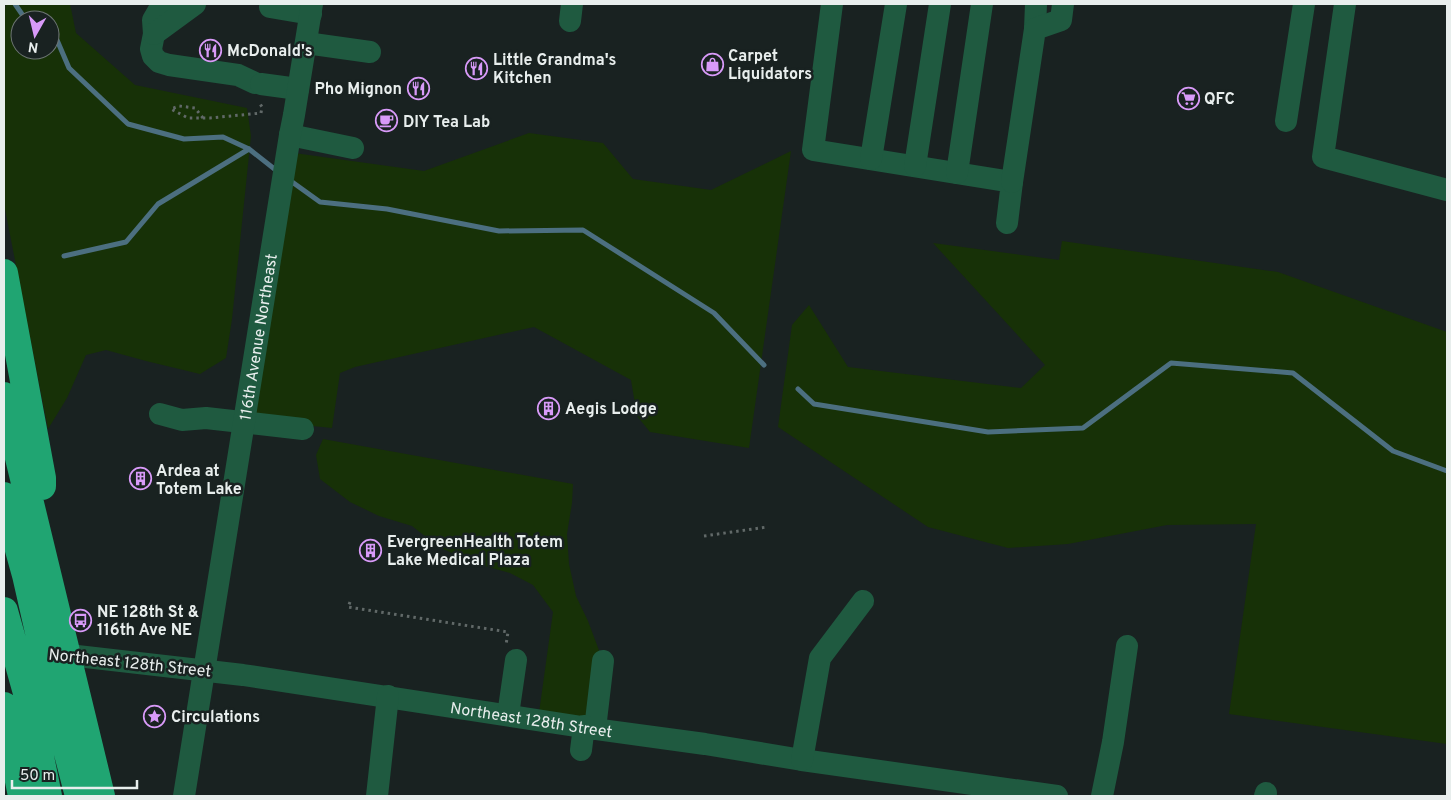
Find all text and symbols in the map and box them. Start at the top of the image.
north arrow [10,10,60,60]
text: N [27,37,40,56]
restaurant icon: McDonald's [199,38,223,62]
place label: McDonald's [227,42,313,62]
place label: Carpet Liquidators [728,47,812,85]
place label: Little Grandma's Kitchen [493,51,617,89]
shop icon: Carpet Liquidators [700,52,724,76]
restaurant icon: Little Grandma's Kitchen [465,56,489,80]
restaurant icon: Pho Mignon [406,76,430,100]
place label: Pho Mignon [315,80,402,100]
supermarket icon: QFC [1176,86,1200,110]
place label: QFC [1204,90,1235,110]
cafe icon: DIY Tea Lab [375,109,399,133]
place label: DIY Tea Lab [403,113,490,133]
street label: 116th Avenue Northeast [236,252,283,422]
building icon: Aegis Lodge [537,396,561,420]
place label: Aegis Lodge [565,400,657,420]
place label: Ardea at Totem Lake [156,462,242,500]
building icon: Ardea at Totem Lake [128,467,152,491]
place label: EvergreenHealth Totem Lake Medical Plaza [387,533,563,571]
building icon: EvergreenHealth Totem Lake Medical Plaza [359,538,383,562]
place label: NE 128th St & 116th Ave NE [97,603,199,641]
bus stop icon: NE 128th St & 116th Ave NE [69,608,93,632]
street label: Northeast 128th Street [47,645,212,682]
street label: Northeast 128th Street [449,699,613,743]
place icon: Circulations [143,704,167,728]
place label: Circulations [171,708,260,728]
scale bar [12,758,138,790]
text: 50 m [20,767,55,786]

